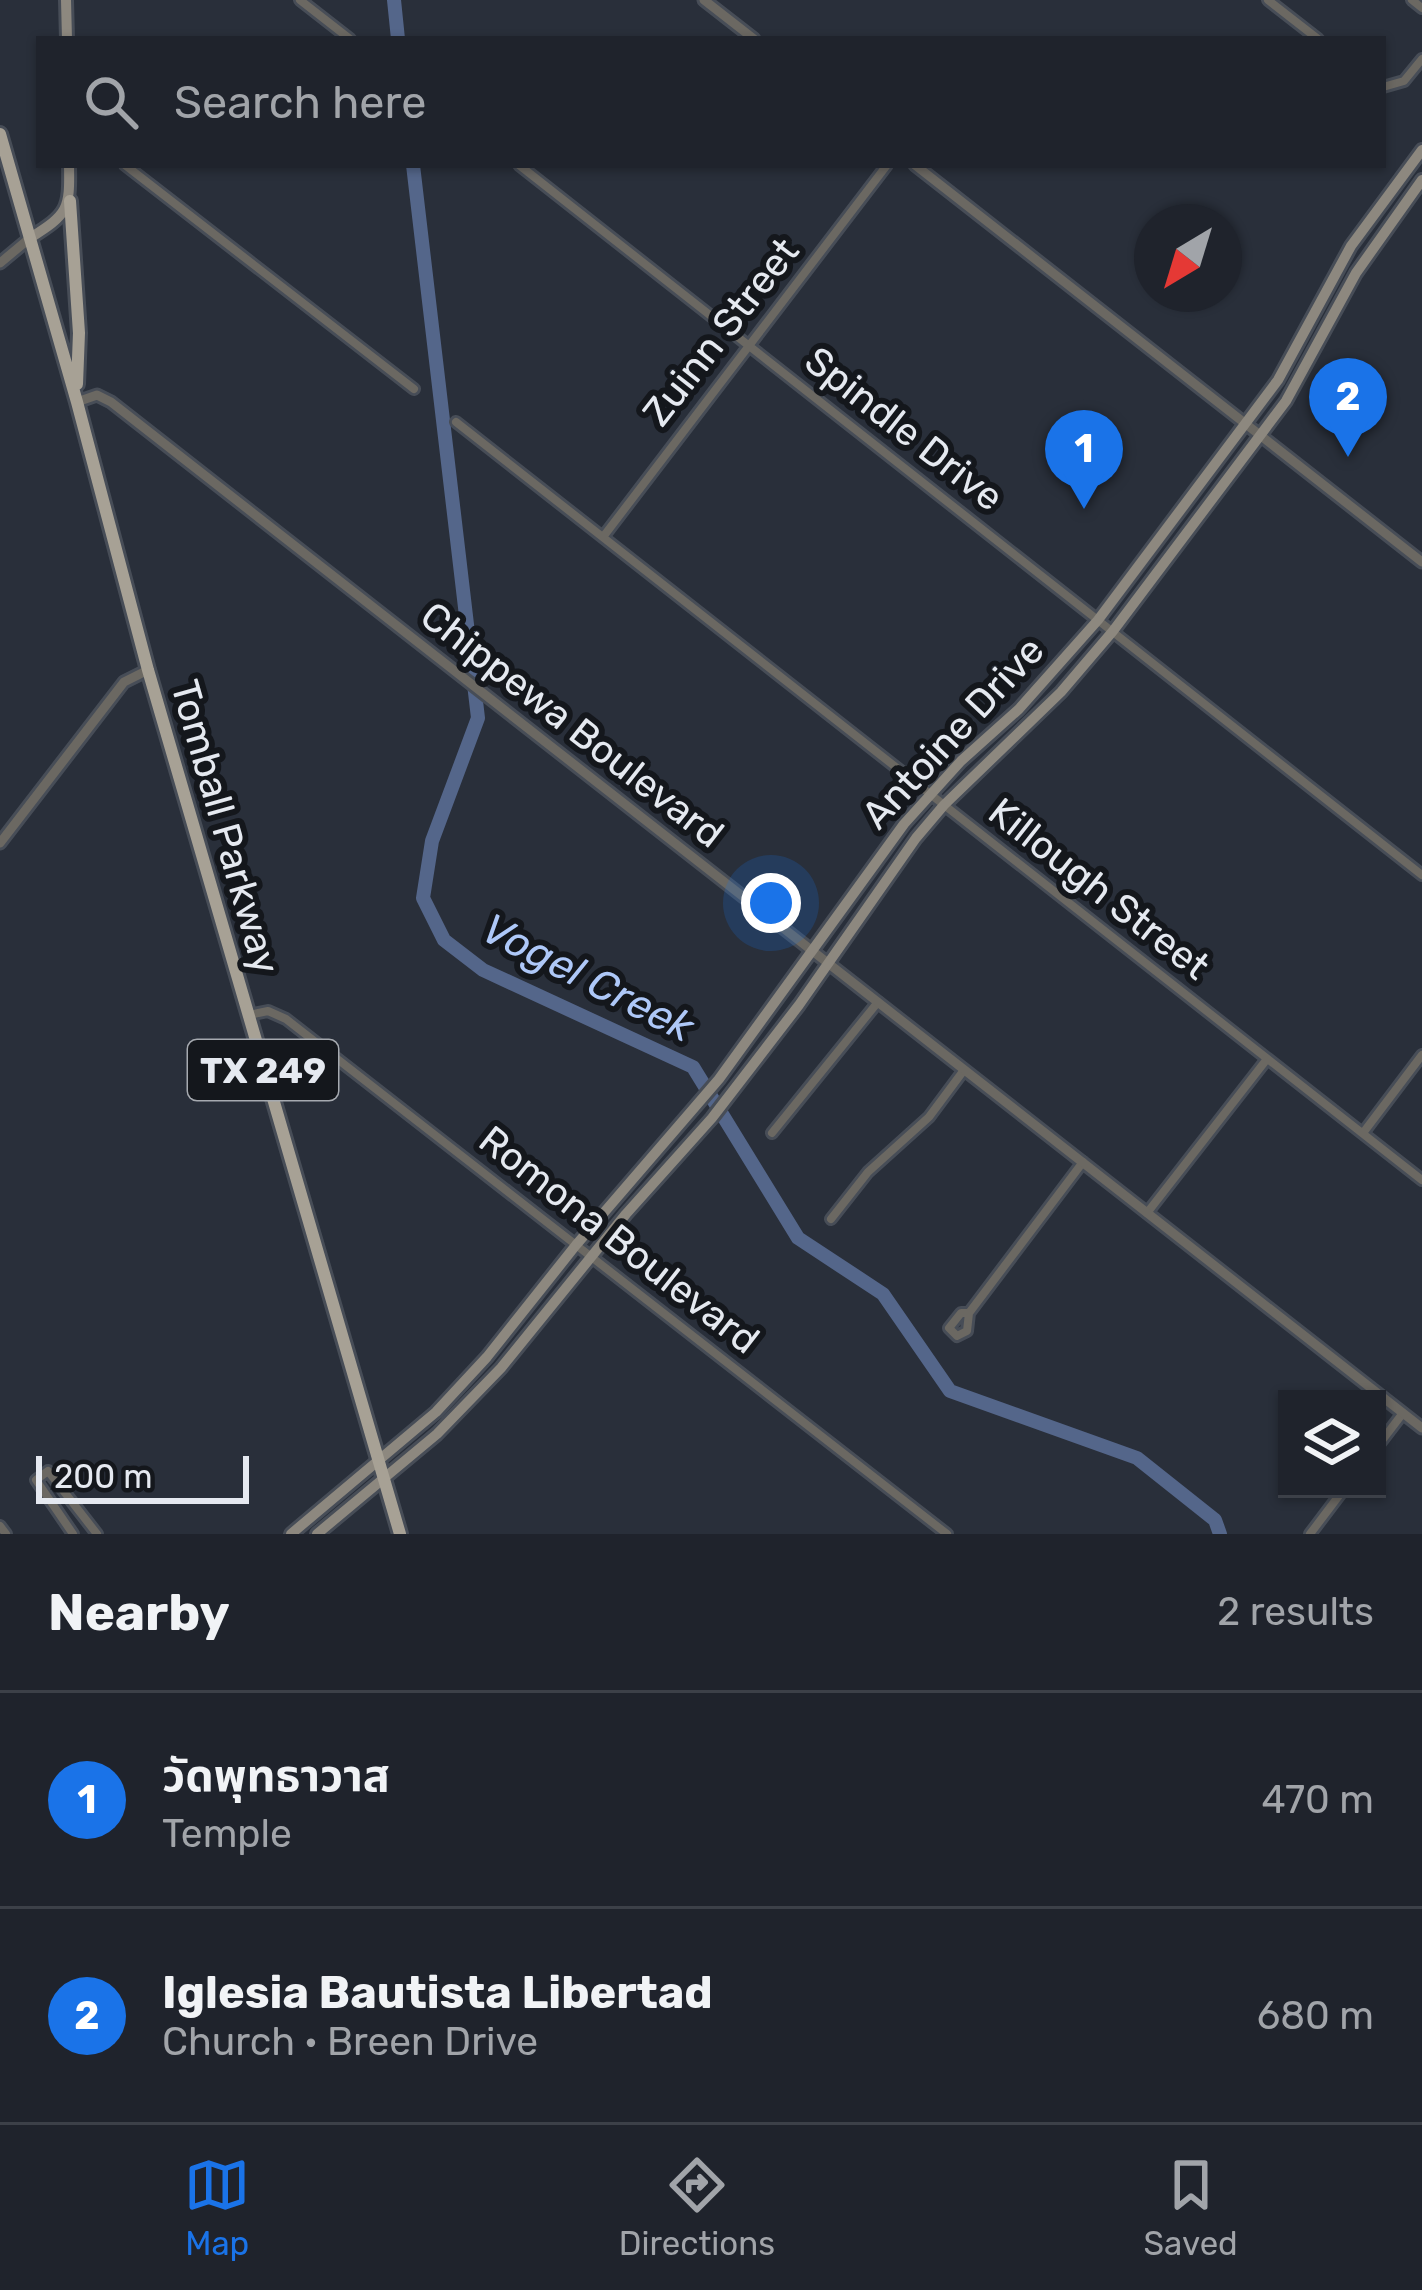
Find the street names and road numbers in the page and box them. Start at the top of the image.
street label: Zuinn Street [634,229,808,435]
street label: Spindle Drive [796,337,1012,521]
street label: Chippewa Boulevard [412,593,732,857]
street label: Antoine Drive [852,628,1054,838]
street label: Tomball Parkway [161,675,289,979]
street label: Killough Street [980,789,1218,989]
road number: TX 249 [188,1040,338,1100]
street label: Romona Boulevard [470,1117,768,1363]

